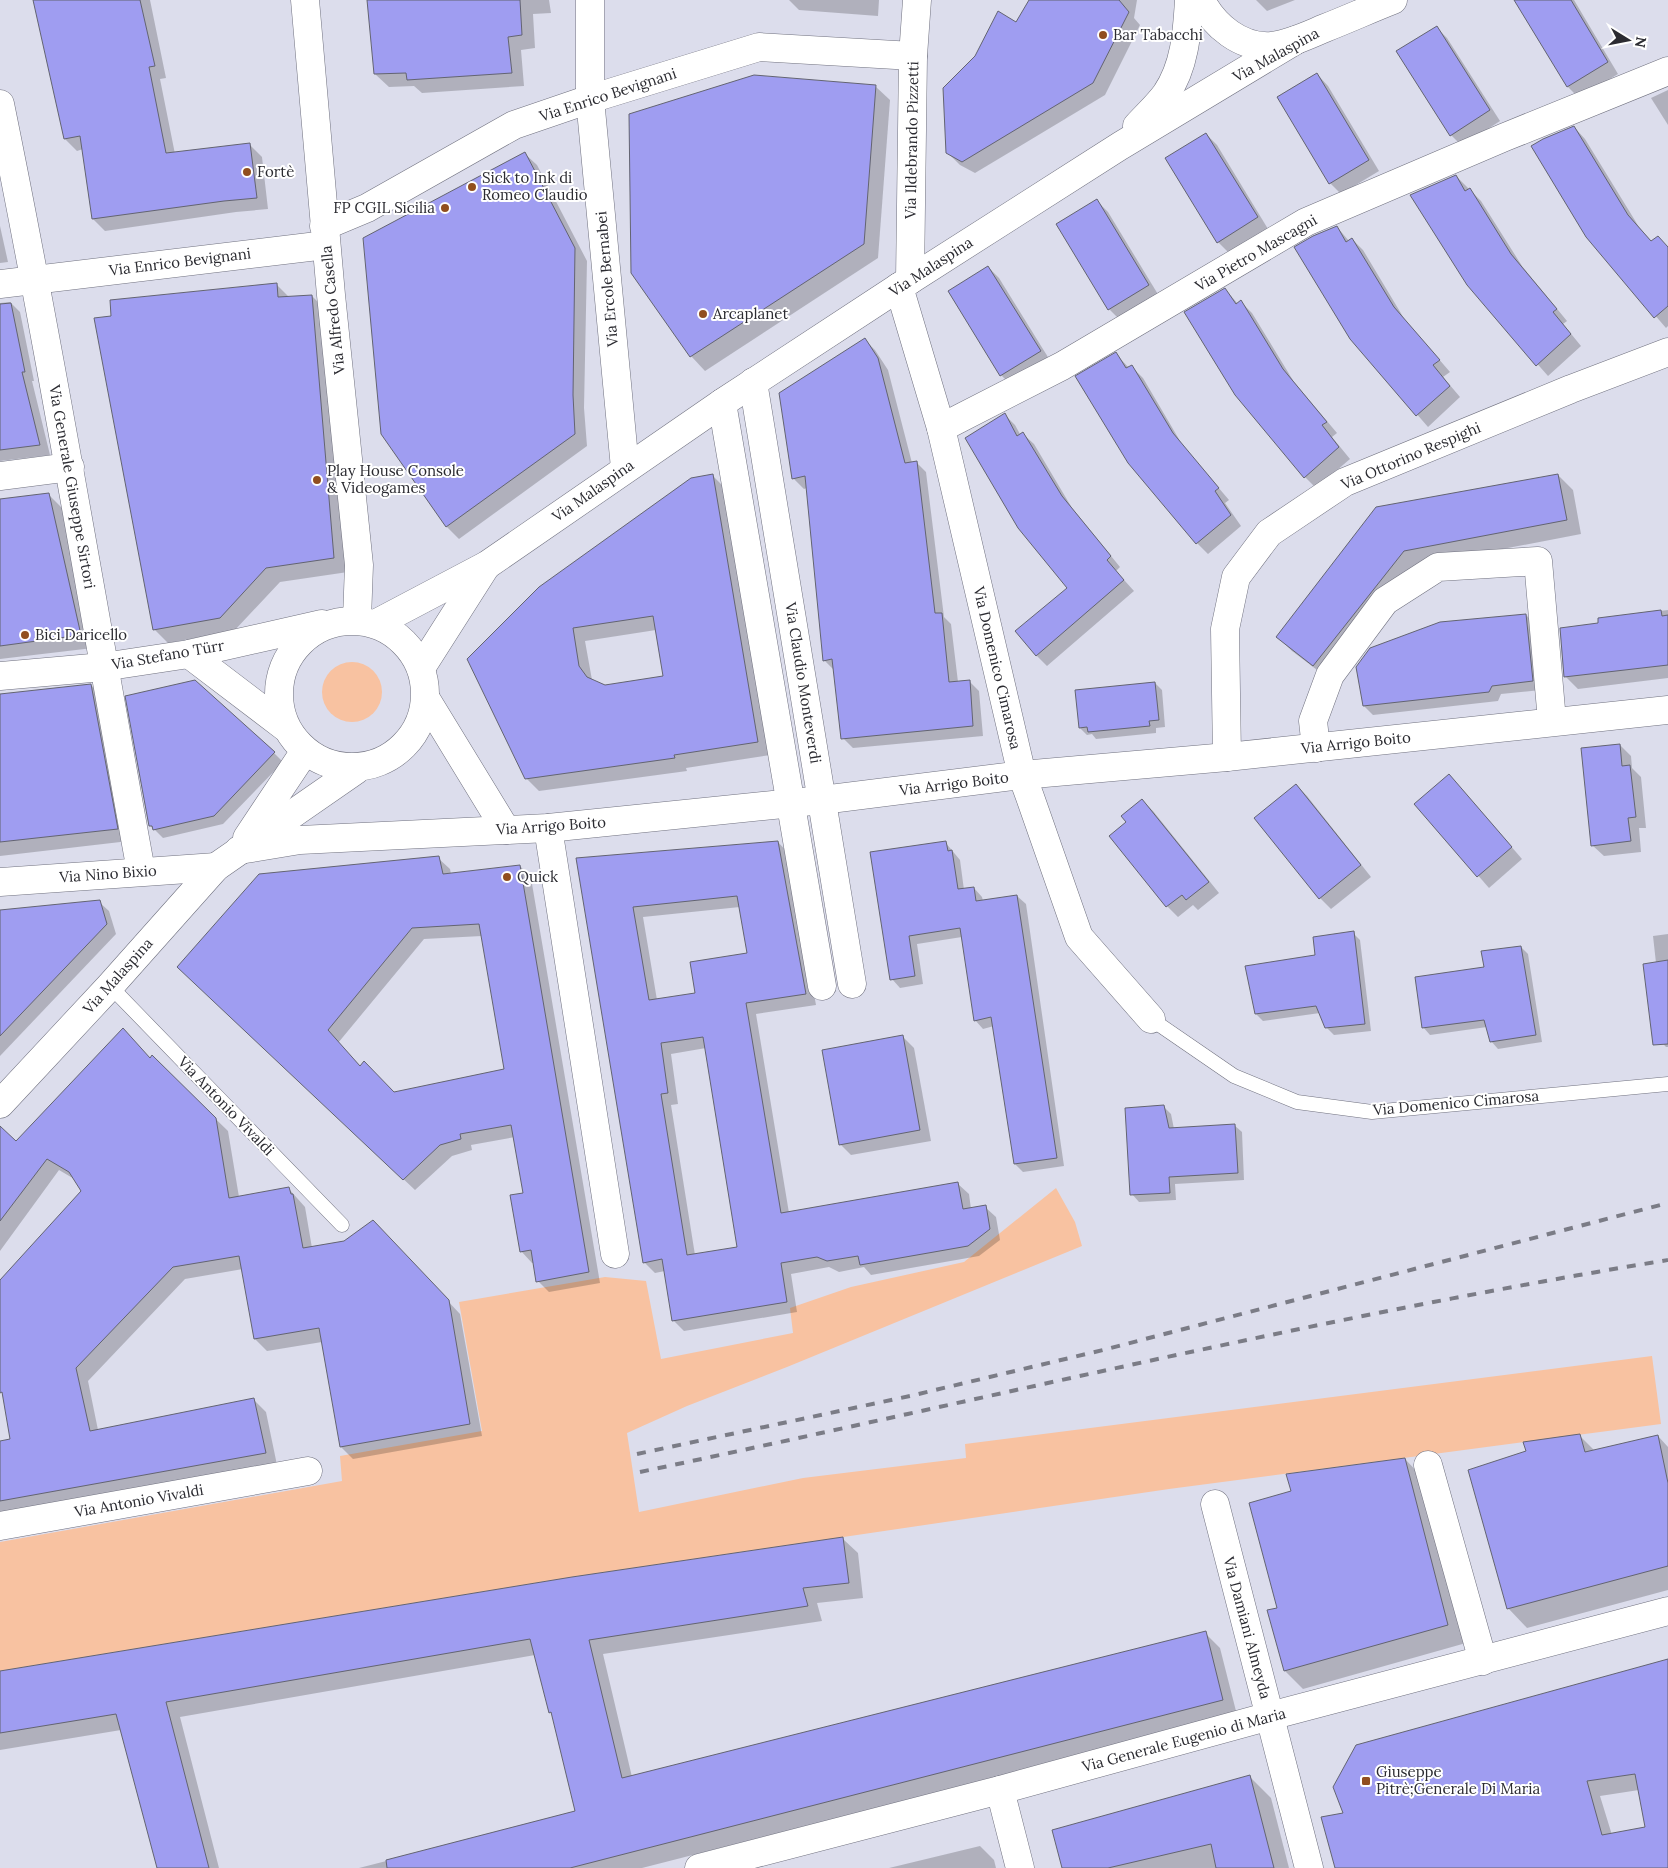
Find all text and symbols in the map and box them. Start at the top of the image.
north arrow [1603,15,1653,65]
street label: Via Malaspina [1228,23,1322,87]
place label: Bar Tabacchi [1113,25,1203,44]
marker: Bar Tabacchi [1097,29,1109,41]
text: N [1631,35,1651,49]
street label: Via Ildebrando Pizzetti [901,61,922,220]
street label: Via Enrico Bevignani [536,63,679,126]
place label: Fortè [257,162,294,181]
marker: Fortè [241,166,253,178]
place label: Sick to Ink di Romeo Claudio [482,168,588,204]
marker: Sick to Ink di Romeo Claudio [466,181,478,193]
place label: FP CGIL Sicilia [333,198,435,217]
marker: FP CGIL Sicilia [439,202,451,214]
street label: Via Pietro Mascagni [1191,210,1320,296]
street label: Via Ercole Bernabei [591,211,622,349]
street label: Via Malaspina [885,232,976,301]
street label: Via Enrico Bevignani [107,243,252,280]
street label: Via Alfredo Casella [316,244,349,376]
place label: Arcaplanet [712,304,788,323]
marker: Arcaplanet [697,308,709,320]
street label: Via Generale Giuseppe Sirtori [45,382,100,590]
street label: Via Ottorino Respighi [1337,418,1483,494]
street label: Via Malaspina [547,455,638,526]
place label: Play House Console & Videogames [327,461,464,497]
marker: Play House Console & Videogames [311,474,323,486]
street label: Via Domenico Cimarosa [969,584,1026,751]
street label: Via Claudio Monteverdi [781,600,826,765]
place label: Bici Daricello [35,625,127,644]
marker: Bici Daricello [19,629,31,641]
street label: Via Stefano Türr [109,635,226,674]
street label: Via Arrigo Boito [1299,727,1412,758]
street label: Via Arrigo Boito [897,767,1010,800]
street label: Via Arrigo Boito [494,812,607,839]
street label: Via Nino Bixio [58,861,157,886]
place label: Quick [517,867,558,886]
marker: Quick [501,871,513,883]
street label: Via Malaspina [78,934,157,1018]
street label: Via Antonio Vivaldi [173,1051,279,1159]
street label: Via Domenico Cimarosa [1371,1086,1540,1119]
street label: Via Antonio Vivaldi [72,1480,205,1521]
street label: Via Damiani Almeyda [1219,1554,1276,1701]
street label: Via Generale Eugenio di Maria [1079,1703,1288,1776]
place label: Giuseppe Pitrè;Generale Di Maria [1376,1762,1540,1798]
marker: Giuseppe Pitrè;Generale Di Maria [1360,1775,1372,1787]

